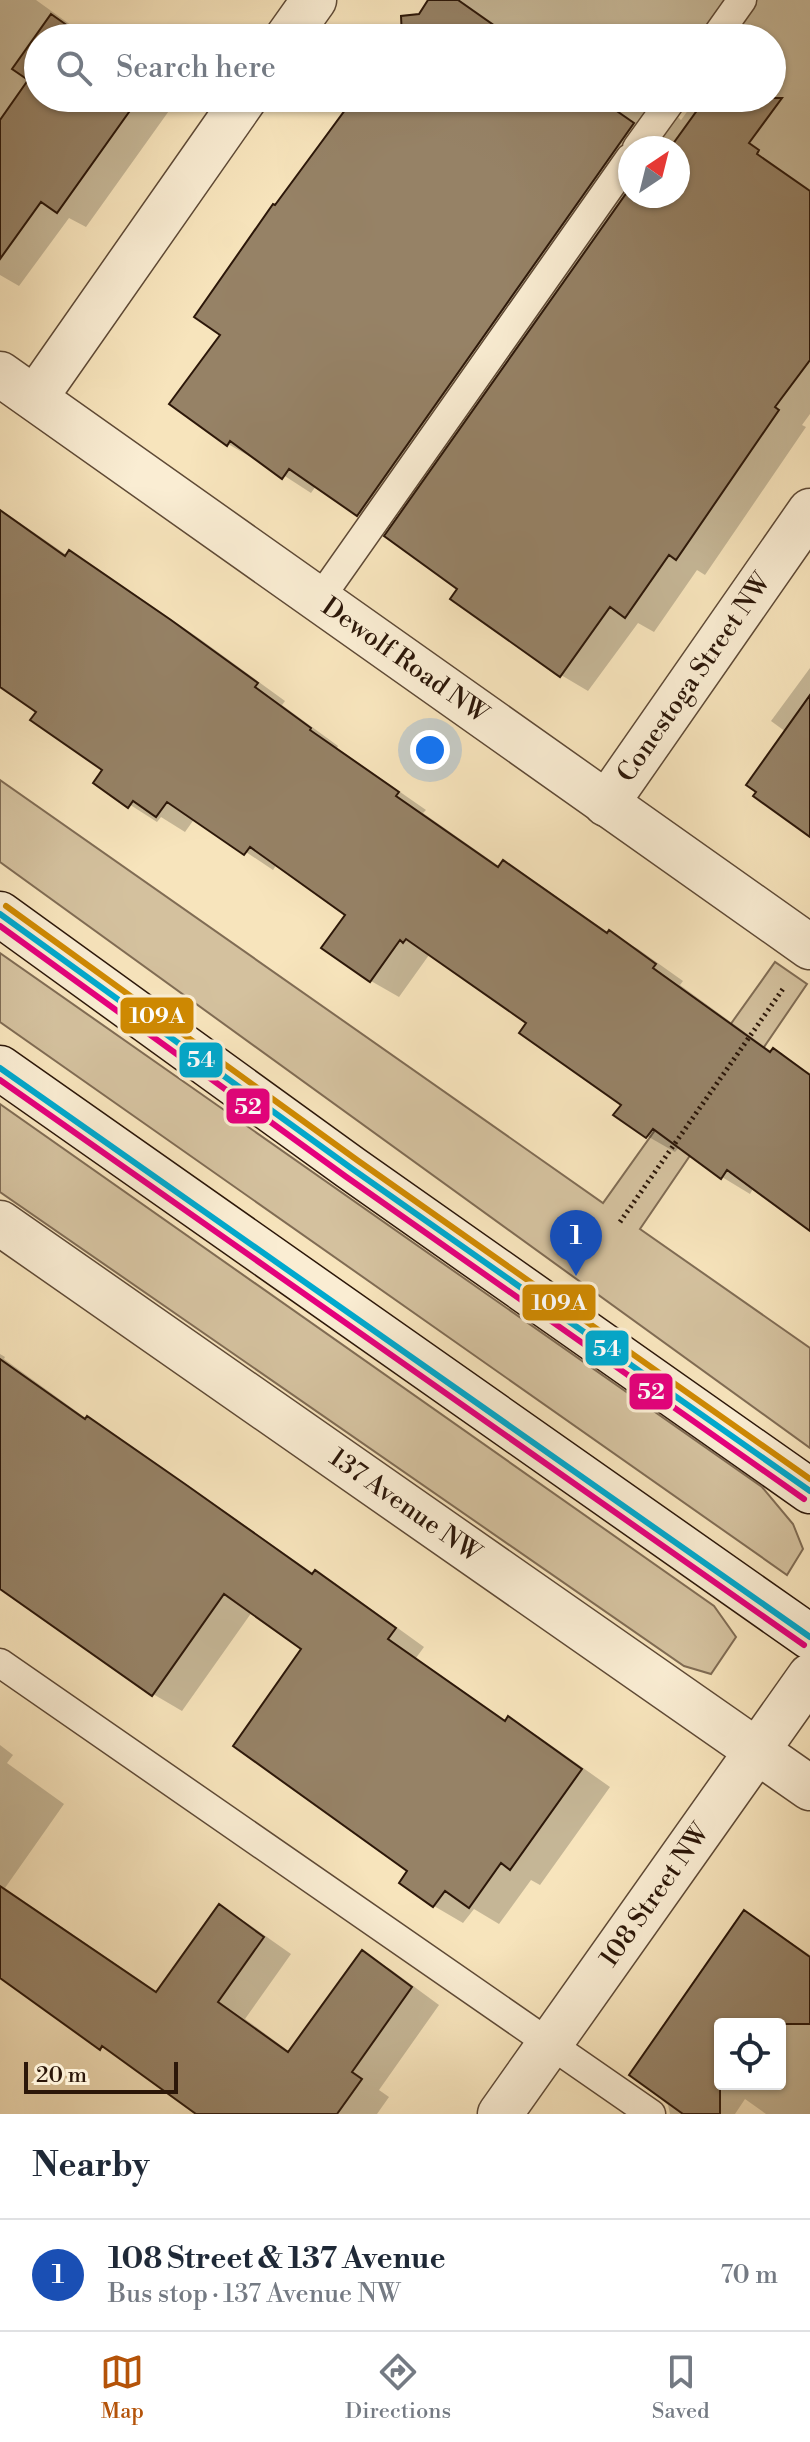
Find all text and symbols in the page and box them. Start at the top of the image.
search box [24,24,786,112]
icon: search [52,46,96,90]
text: Search here [116,49,276,87]
north arrow [618,136,690,208]
street label: Conestoga Street NW [610,566,779,788]
street label: Dewolf Road NW [315,591,496,731]
your location [410,730,450,770]
line badge: 109A [119,996,195,1035]
text: 109A [129,1003,186,1030]
line badge: 54 [178,1041,224,1079]
text: 54 [187,1047,215,1074]
line badge: 52 [225,1087,271,1125]
text: 52 [234,1094,262,1121]
pin: 1 [550,1210,602,1276]
line badge: 109A [521,1283,597,1322]
text: 109A [531,1290,588,1317]
line badge: 54 [584,1329,630,1367]
text: 54 [593,1336,621,1363]
line badge: 52 [628,1372,674,1411]
text: 52 [637,1379,665,1406]
street label: 137 Avenue NW [323,1442,488,1570]
street label: 108 Street NW [593,1816,717,1973]
map controls [714,2018,786,2090]
button: locate [714,2018,786,2090]
scale bar [24,2058,178,2094]
text: 20 m [36,2062,87,2089]
text: Nearby [32,2145,150,2187]
text: 108 Street & 137 Avenue [108,2240,446,2278]
text: 1 [52,2259,64,2291]
text: 70 m [720,2259,778,2291]
text: Bus stop · 137 Avenue NW [108,2278,400,2310]
tab: Map [100,2350,144,2425]
tab: Directions [345,2350,451,2425]
tab: Saved [652,2350,710,2425]

